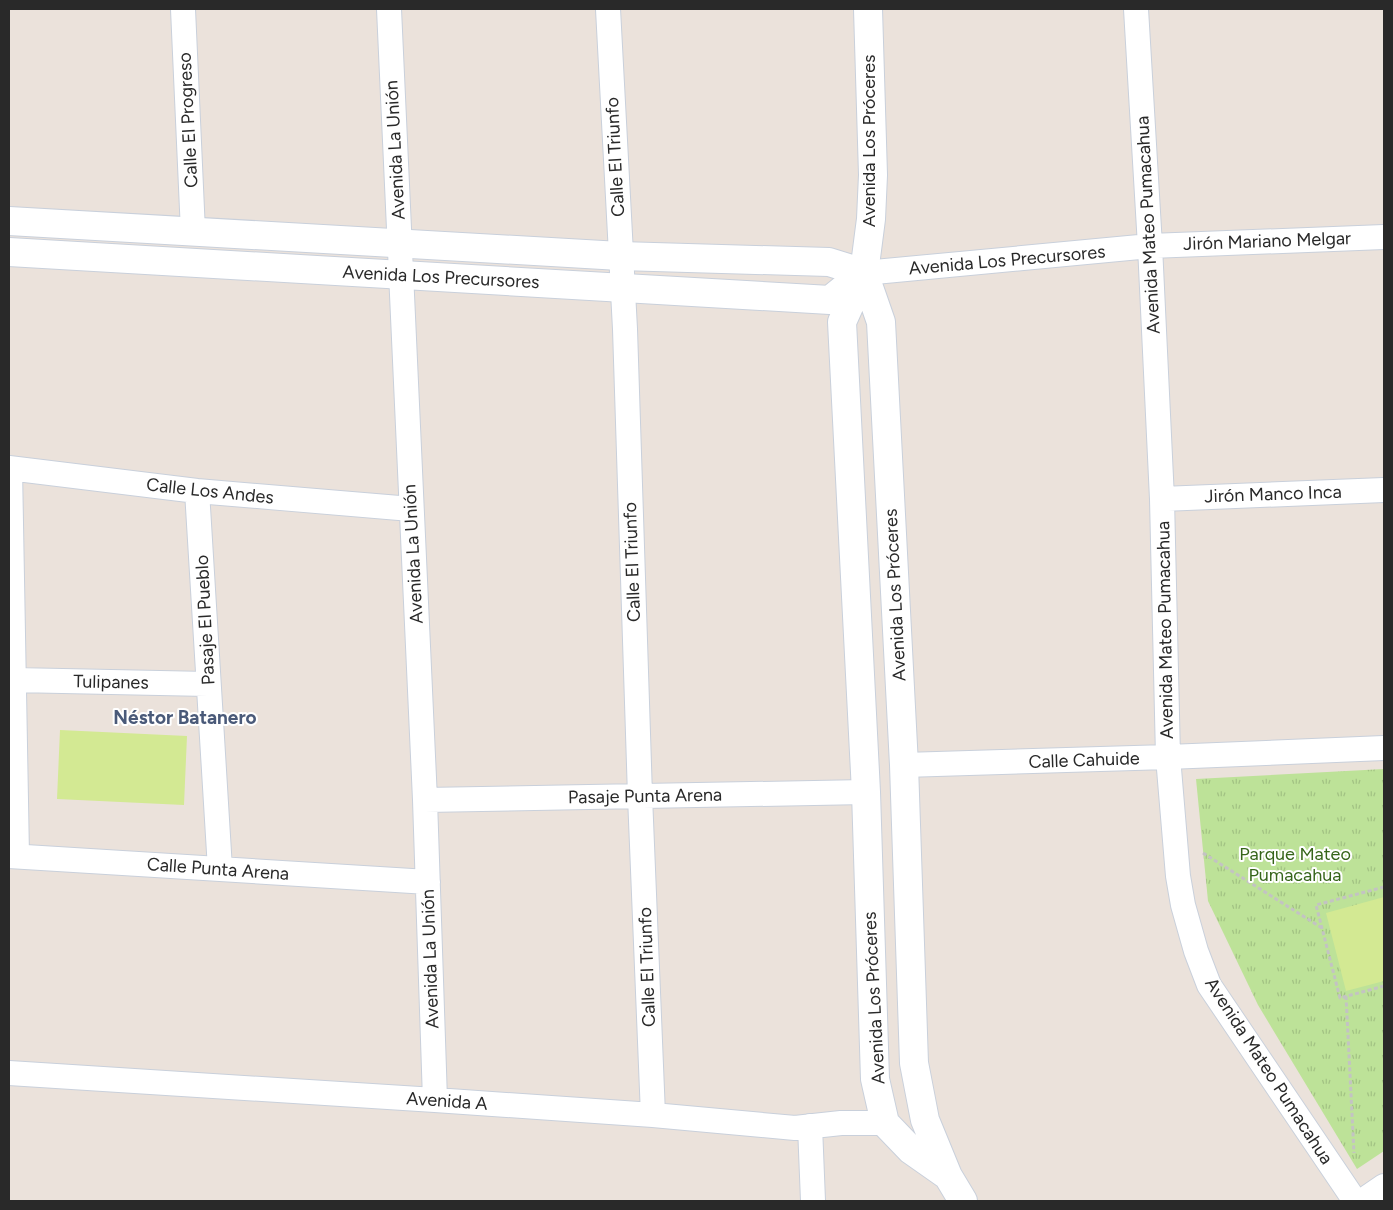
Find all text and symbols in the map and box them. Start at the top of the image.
street label: Calle El Progreso [173,52,203,188]
street label: Avenida Los Próceres [858,55,880,227]
street label: Avenida La Unión [380,80,410,220]
street label: Calle El Triunfo [601,97,629,217]
street label: Avenida Mateo Pumacahua [1131,115,1165,335]
street label: Jirón Mariano Melgar [1183,227,1351,255]
street label: Avenida Los Precursores [908,240,1106,280]
street label: Avenida Los Precursores [342,261,540,293]
street label: Calle Los Andes [145,473,275,509]
street label: Jirón Manco Inca [1204,481,1342,507]
street label: Avenida La Unión [398,484,428,624]
street label: Calle El Triunfo [619,502,645,622]
street label: Avenida Los Próceres [879,508,911,682]
street label: Avenida Mateo Pumacahua [1152,521,1178,739]
street label: Pasaje El Pueblo [191,554,219,686]
street label: Tulipanes [73,670,149,694]
district label: Néstor Batanero [113,706,257,729]
street label: Calle Cahuide [1028,747,1140,773]
street label: Pasaje Punta Arena [568,784,722,808]
park label: Parque Mateo Pumacahua [1239,843,1351,886]
street label: Calle Punta Arena [146,853,290,885]
street label: Avenida La Unión [417,889,443,1029]
street label: Calle El Triunfo [634,907,660,1027]
street label: Avenida Los Próceres [858,911,890,1085]
street label: Avenida Mateo Pumacahua [1200,973,1338,1169]
street label: Avenida A [406,1087,488,1115]

